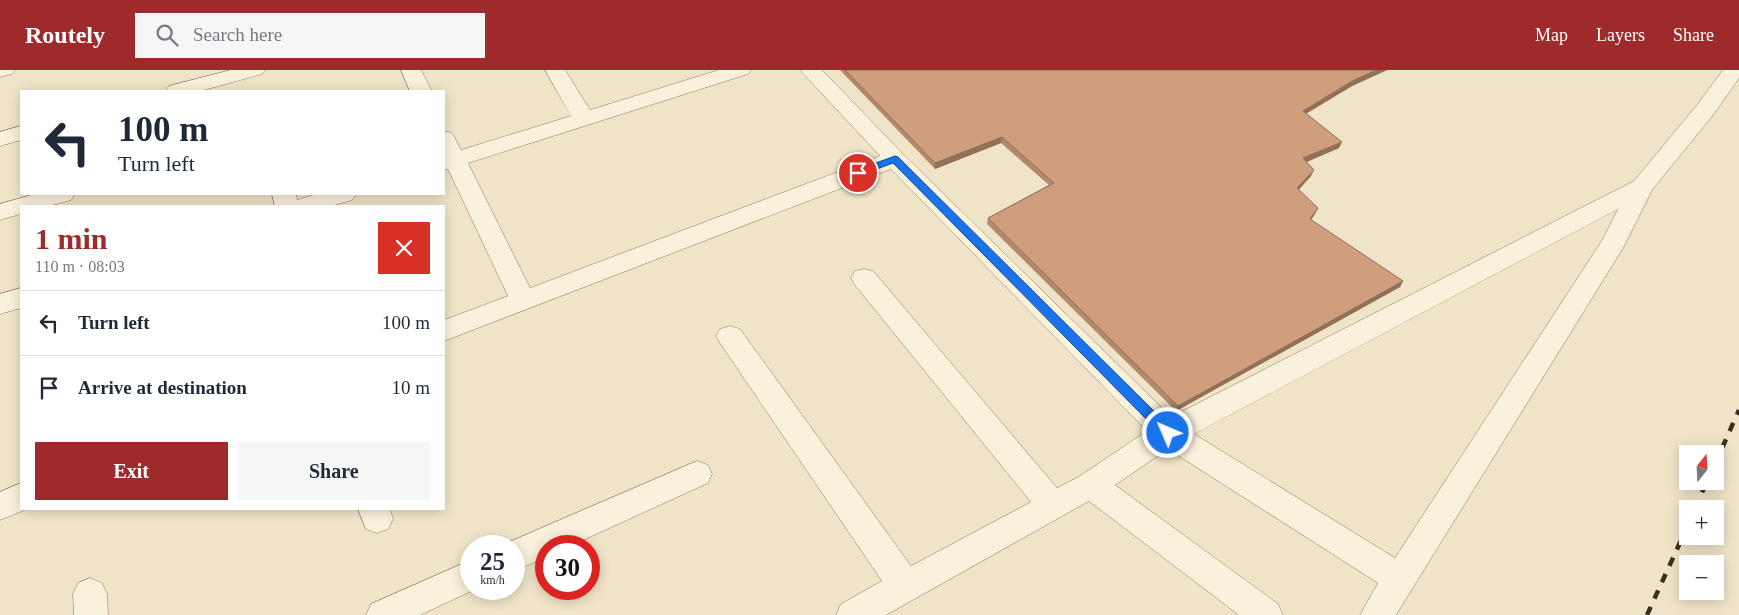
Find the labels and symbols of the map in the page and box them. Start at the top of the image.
pin [837,152,879,194]
position arrow [1141,406,1193,458]
north arrow [1679,445,1724,490]
speed limit sign: 30 [535,535,600,600]

